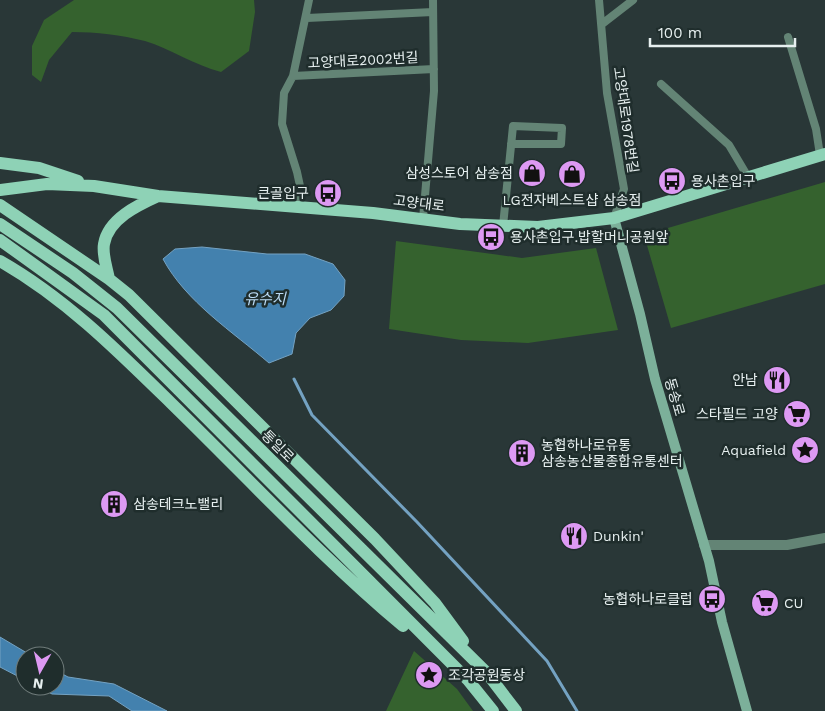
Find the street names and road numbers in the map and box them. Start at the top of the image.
street label: 고양대로2002번길 [307,49,419,71]
street label: 고양대로1978번길 [611,66,641,174]
street label: 고양대로 [392,192,446,214]
street label: 동송로 [662,376,688,418]
street label: 통일로 [259,427,297,465]

